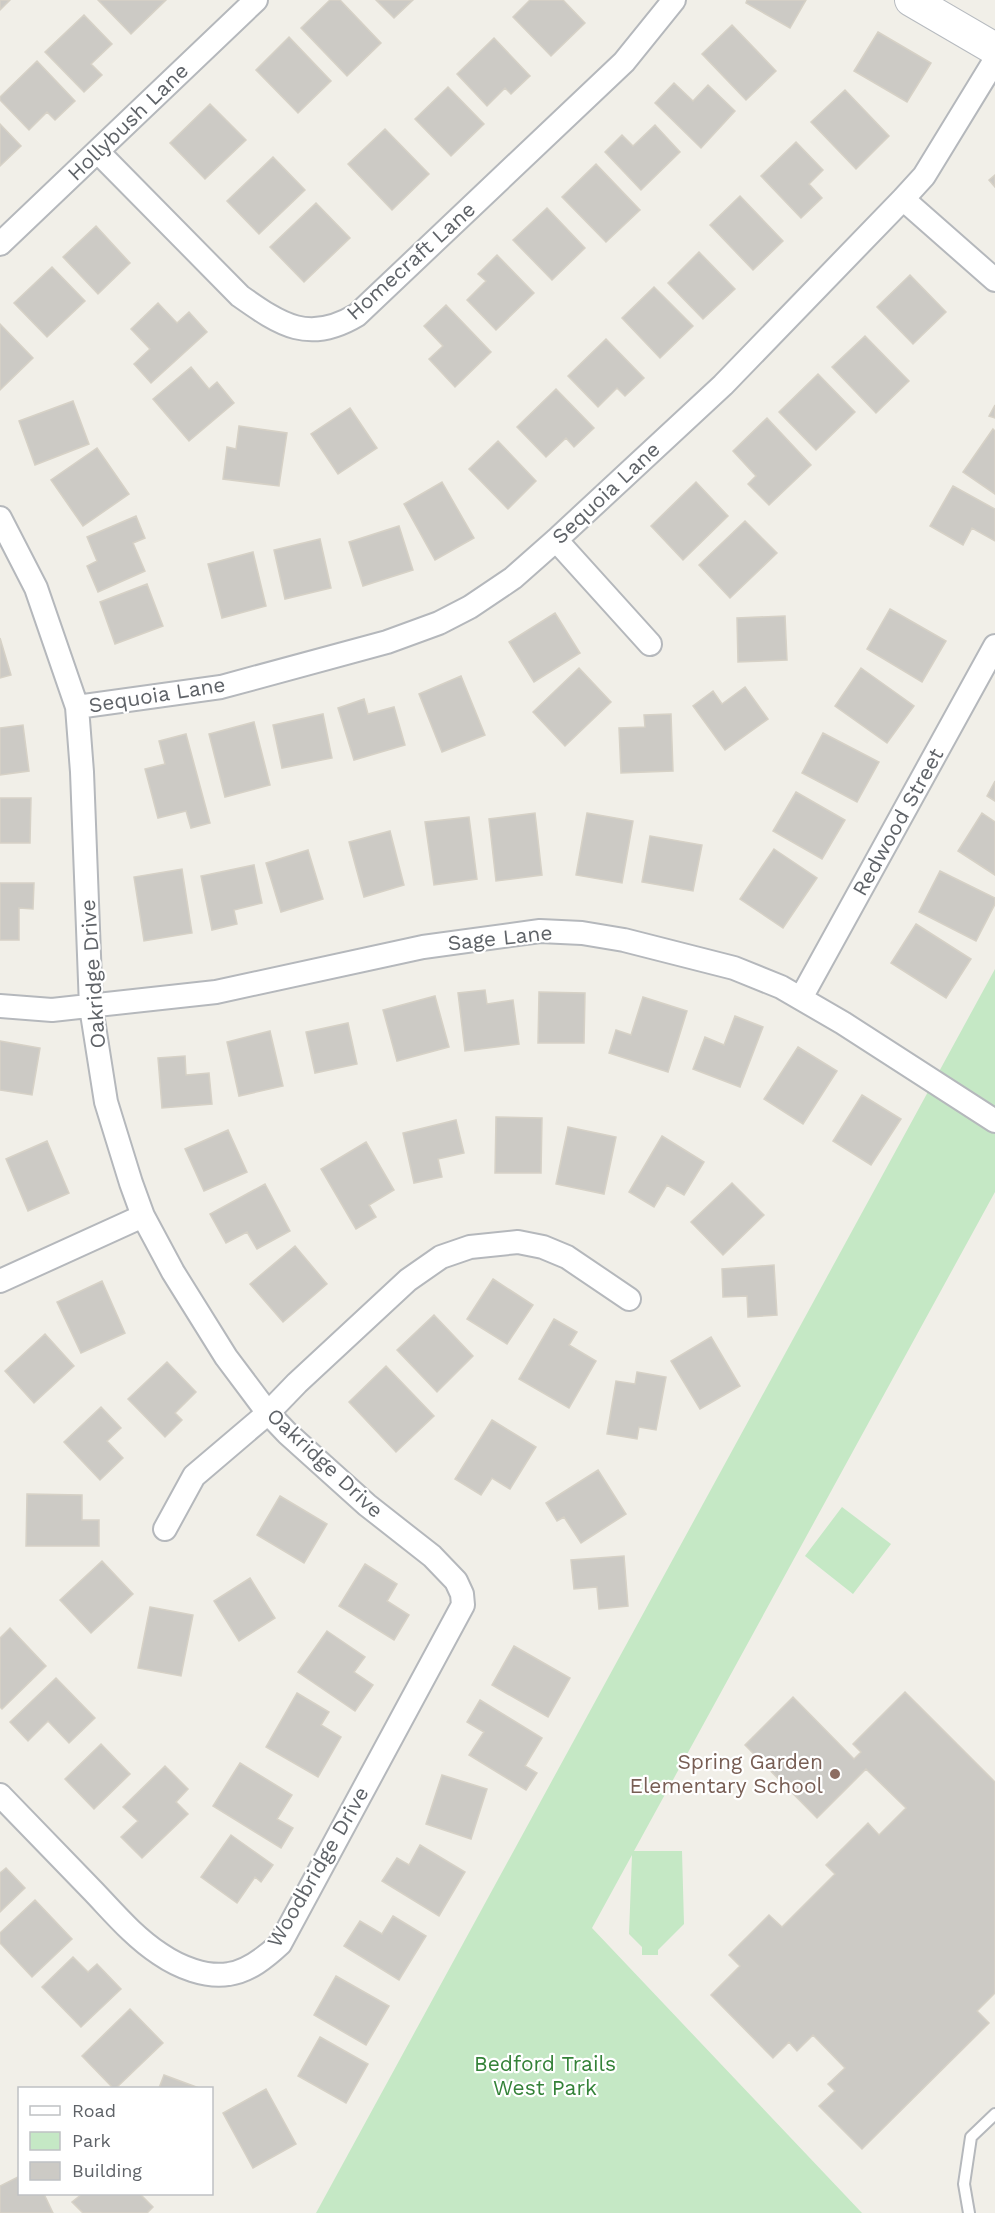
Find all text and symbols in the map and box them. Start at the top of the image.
street label: Hollybush Lane [62,58,193,185]
street label: Homecraft Lane [341,196,480,325]
street label: Sequoia Lane [547,436,665,549]
street label: Sequoia Lane [87,671,227,718]
street label: Redwood Street [847,743,949,900]
street label: Oakridge Drive [75,899,110,1049]
street label: Sage Lane [446,920,554,955]
street label: Oakridge Drive [262,1403,389,1523]
place label: Spring Garden Elementary School [630,1749,824,1798]
marker: Spring Garden Elementary School [828,1767,842,1781]
street label: Woodbridge Drive [261,1782,374,1951]
park label: Bedford Trails West Park [474,2051,616,2100]
legend [18,2087,213,2195]
text: Road [72,2100,116,2121]
text: Park [72,2130,111,2151]
text: Building [72,2160,142,2181]

